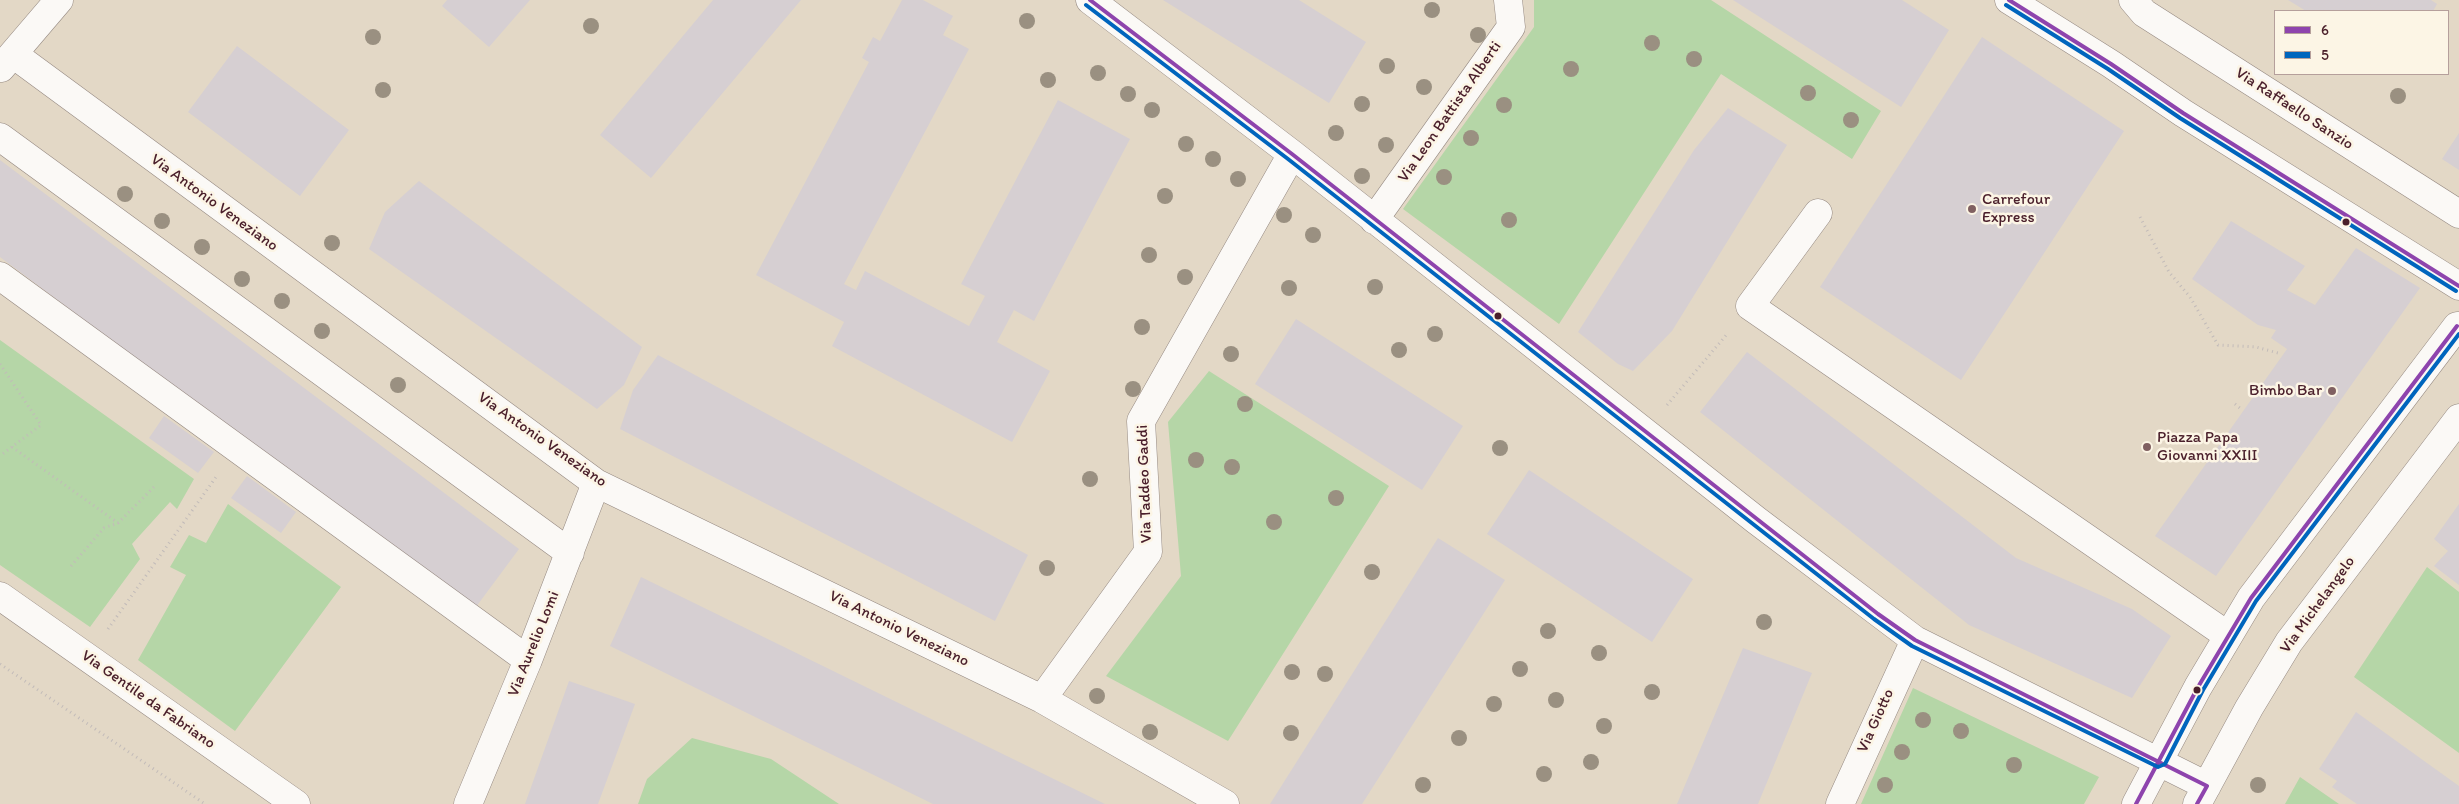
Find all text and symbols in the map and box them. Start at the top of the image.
legend [2274,10,2449,75]
text: 6 [2321,21,2329,39]
street label: Via Leon Battista Alberti [1394,38,1506,186]
text: 5 [2321,46,2329,64]
street label: Via Raffaello Sanzio [2231,64,2357,154]
street label: Via Antonio Veneziano [146,150,282,256]
place label: Carrefour Express [1982,190,2050,228]
marker: Carrefour Express [1966,203,1978,215]
unlabelled marker [2341,217,2351,227]
unlabelled marker [1493,311,1503,321]
place label: Bimbo Bar [2249,381,2322,401]
marker: Bimbo Bar [2326,385,2338,397]
street label: Via Antonio Veneziano [474,388,610,492]
street label: Via Taddeo Gaddi [1133,425,1157,543]
place label: Piazza Papa Giovanni XXIII [2157,428,2257,466]
marker: Piazza Papa Giovanni XXIII [2141,441,2153,453]
street label: Via Michelangelo [2276,553,2360,657]
street label: Via Antonio Veneziano [826,587,972,671]
street label: Via Aurelio Lomi [504,588,564,700]
street label: Via Gentile da Fabriano [77,646,219,754]
unlabelled marker [2192,685,2202,695]
street label: Via Giotto [1853,686,1899,756]

